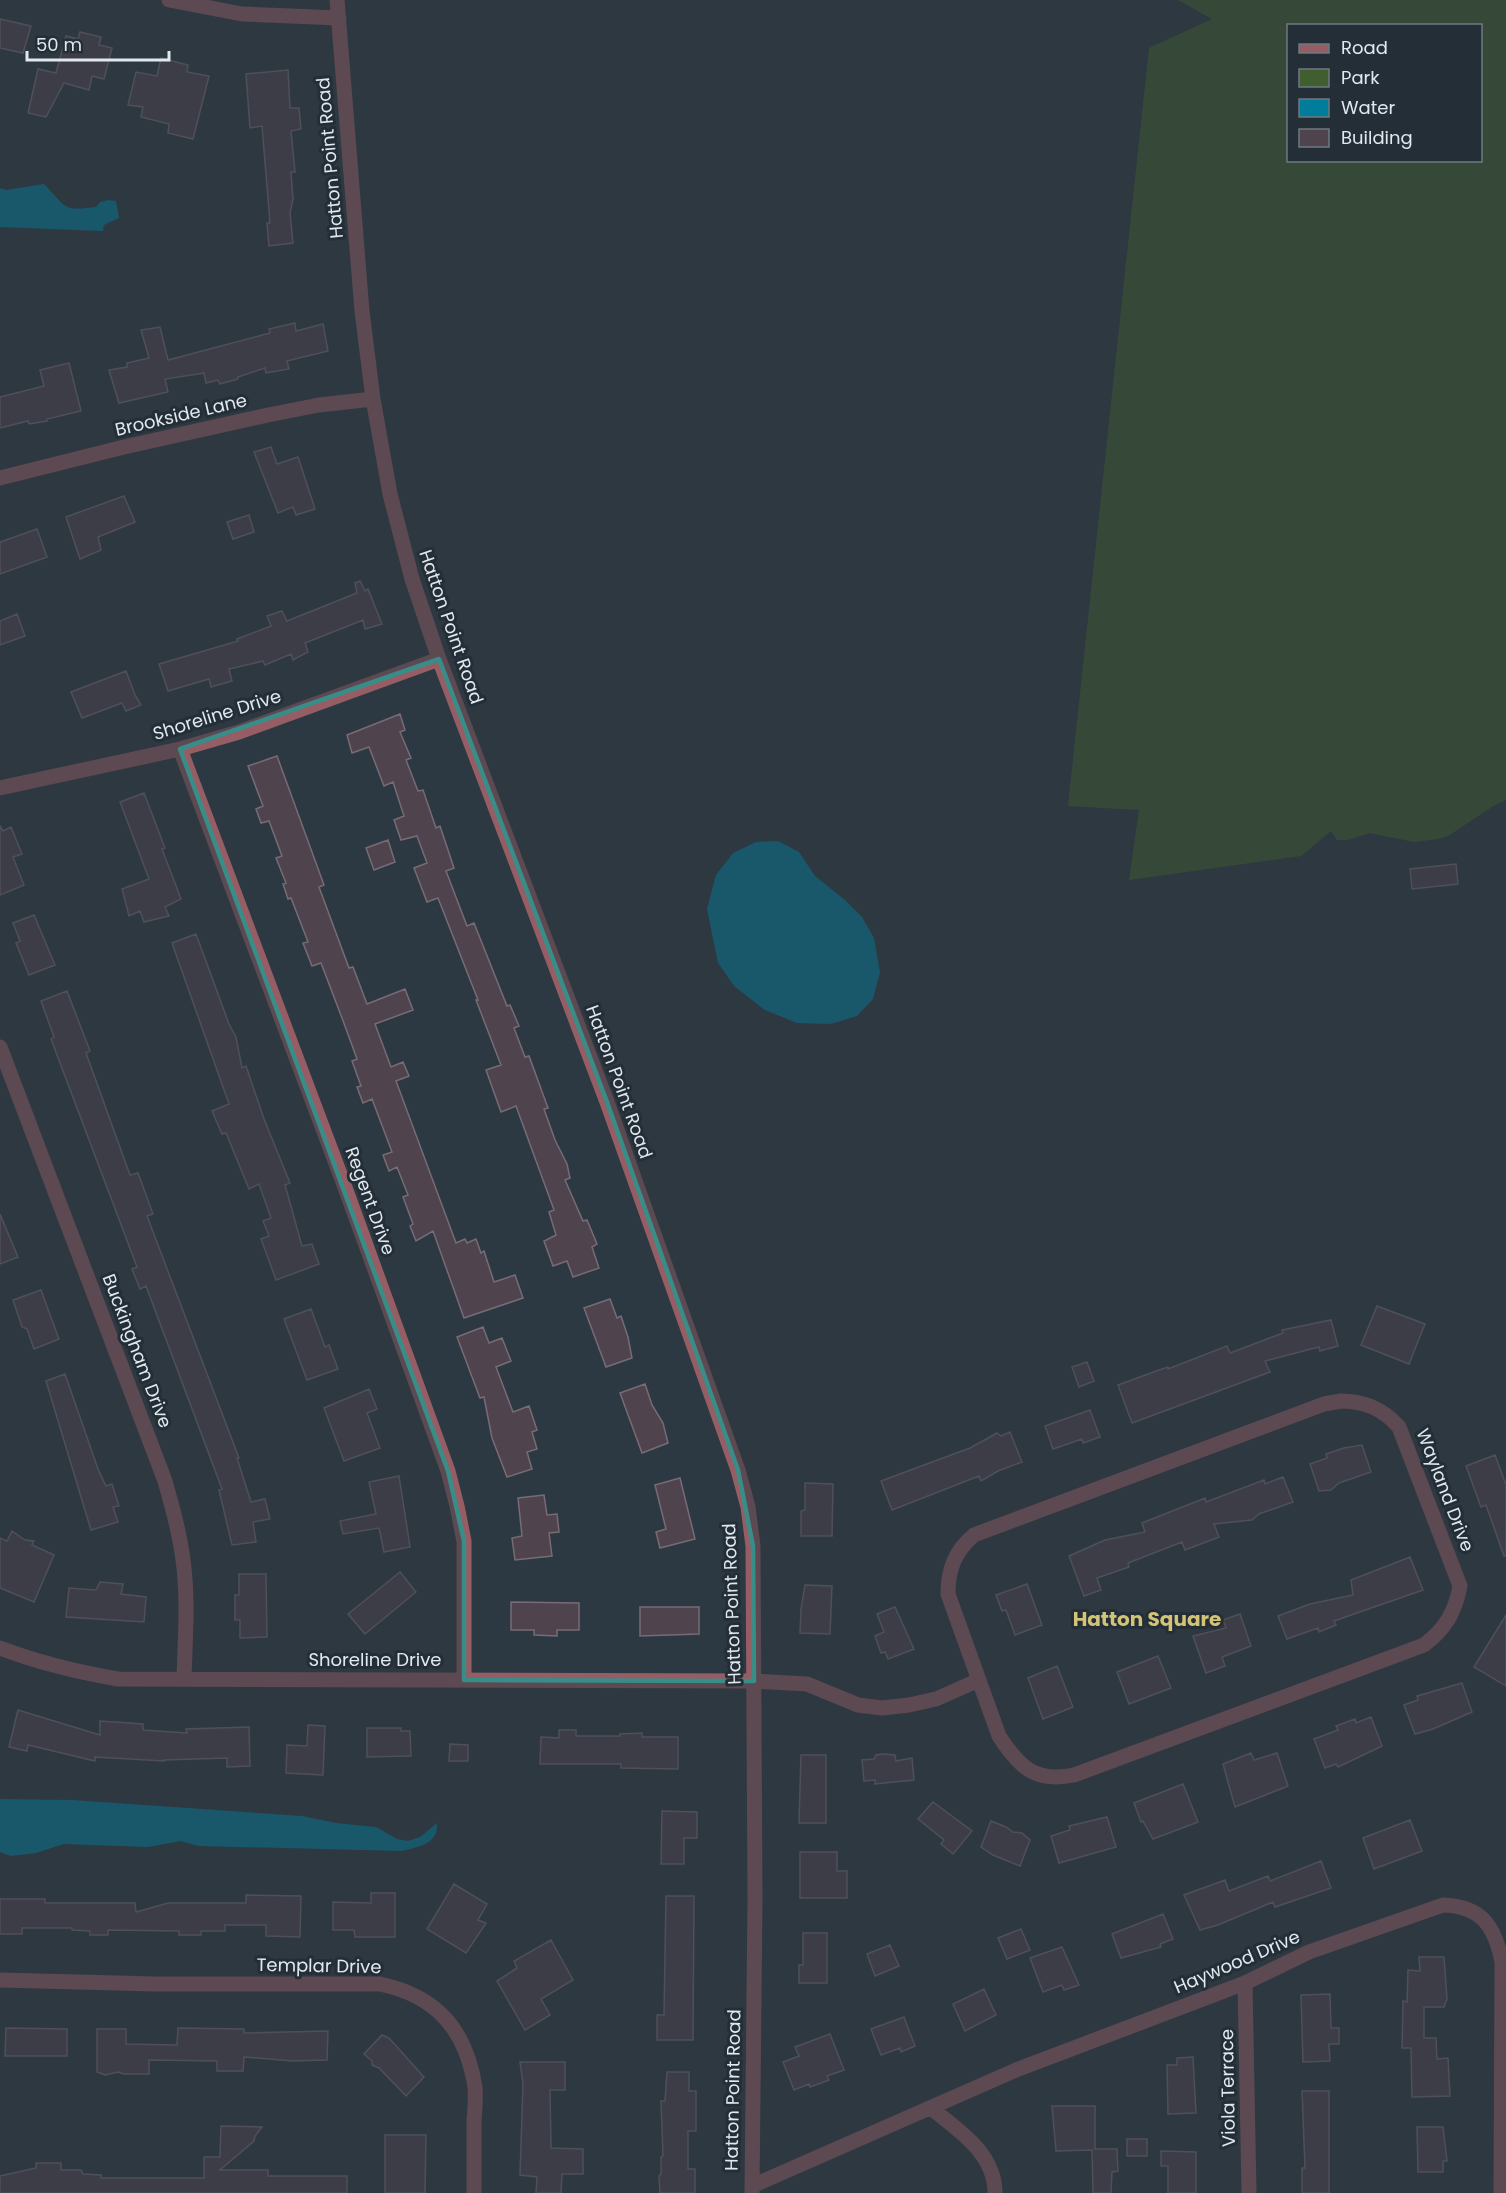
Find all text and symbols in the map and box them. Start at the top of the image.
scale bar [27,24,170,62]
legend [1287,24,1482,162]
text: 50 m [36,32,82,57]
text: Road [1341,35,1388,60]
text: Park [1341,65,1380,90]
street label: Hatton Point Road [310,76,349,240]
text: Water [1341,95,1395,120]
text: Building [1341,125,1413,150]
street label: Brookside Lane [112,387,249,442]
street label: Hatton Point Road [413,546,490,707]
street label: Shoreline Drive [150,683,284,746]
street label: Hatton Point Road [580,1002,659,1162]
street label: Regent Drive [339,1143,402,1258]
street label: Buckingham Drive [97,1270,178,1431]
street label: Wayland Drive [1410,1425,1480,1555]
street label: Hatton Point Road [716,1523,747,1685]
district label: Hatton Square [1073,1605,1221,1633]
street label: Shoreline Drive [309,1647,441,1672]
street label: Haywood Drive [1170,1924,1304,1999]
street label: Templar Drive [256,1952,382,1979]
street label: Hatton Point Road [719,2009,746,2171]
street label: Viola Terrace [1214,2029,1241,2147]

